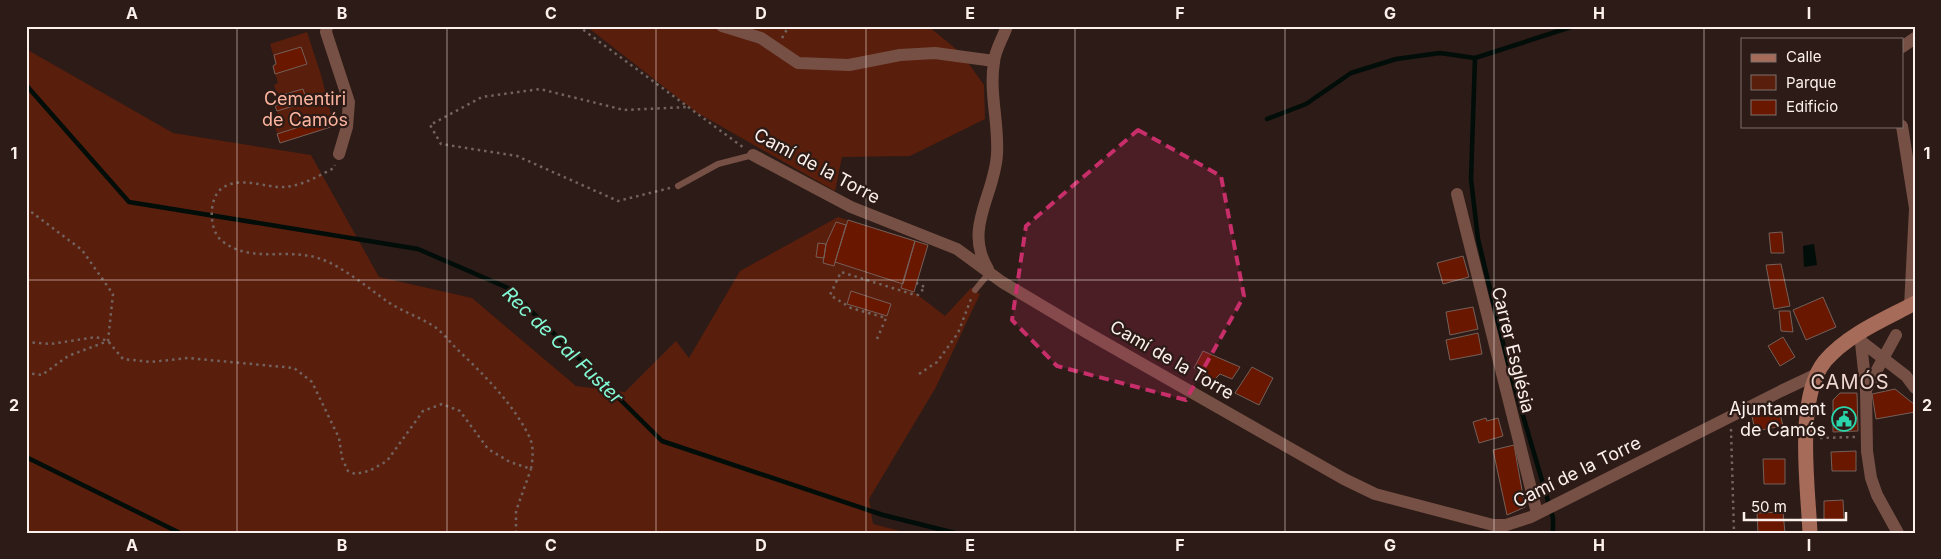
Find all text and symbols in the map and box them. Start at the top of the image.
text: A [126,3,138,23]
text: B [337,3,347,23]
text: C [545,3,557,23]
text: D [755,3,767,23]
text: E [965,3,975,23]
text: F [1175,3,1185,23]
text: G [1384,3,1396,23]
text: H [1593,3,1605,23]
text: I [1807,3,1811,23]
legend [1741,38,1904,128]
text: Calle [1786,47,1821,66]
text: Parque [1786,73,1836,92]
park label: Cementiri de Camós [262,88,348,130]
text: Edificio [1786,97,1838,116]
street label: Camí de la Torre [751,124,884,208]
text: 1 [11,143,17,163]
text: 1 [1924,143,1930,163]
water label: Rec de Cal Fuster [498,282,628,409]
street label: Carrer Església [1488,285,1539,415]
street label: Camí de la Torre [1107,316,1238,404]
district label: CAMÓS [1810,369,1890,394]
text: 2 [9,395,19,415]
text: 2 [1922,395,1932,415]
place label: Ajuntament de Camós [1729,398,1826,440]
public building icon: Ajuntament de Camós [1831,406,1857,432]
street label: Camí de la Torre [1509,432,1644,512]
scale bar [1744,489,1846,521]
text: 50 m [1751,497,1787,516]
text: A [126,535,138,555]
text: B [337,535,347,555]
text: C [545,535,557,555]
text: D [755,535,767,555]
text: E [965,535,975,555]
text: F [1175,535,1185,555]
text: G [1384,535,1396,555]
text: H [1593,535,1605,555]
text: I [1807,535,1811,555]

